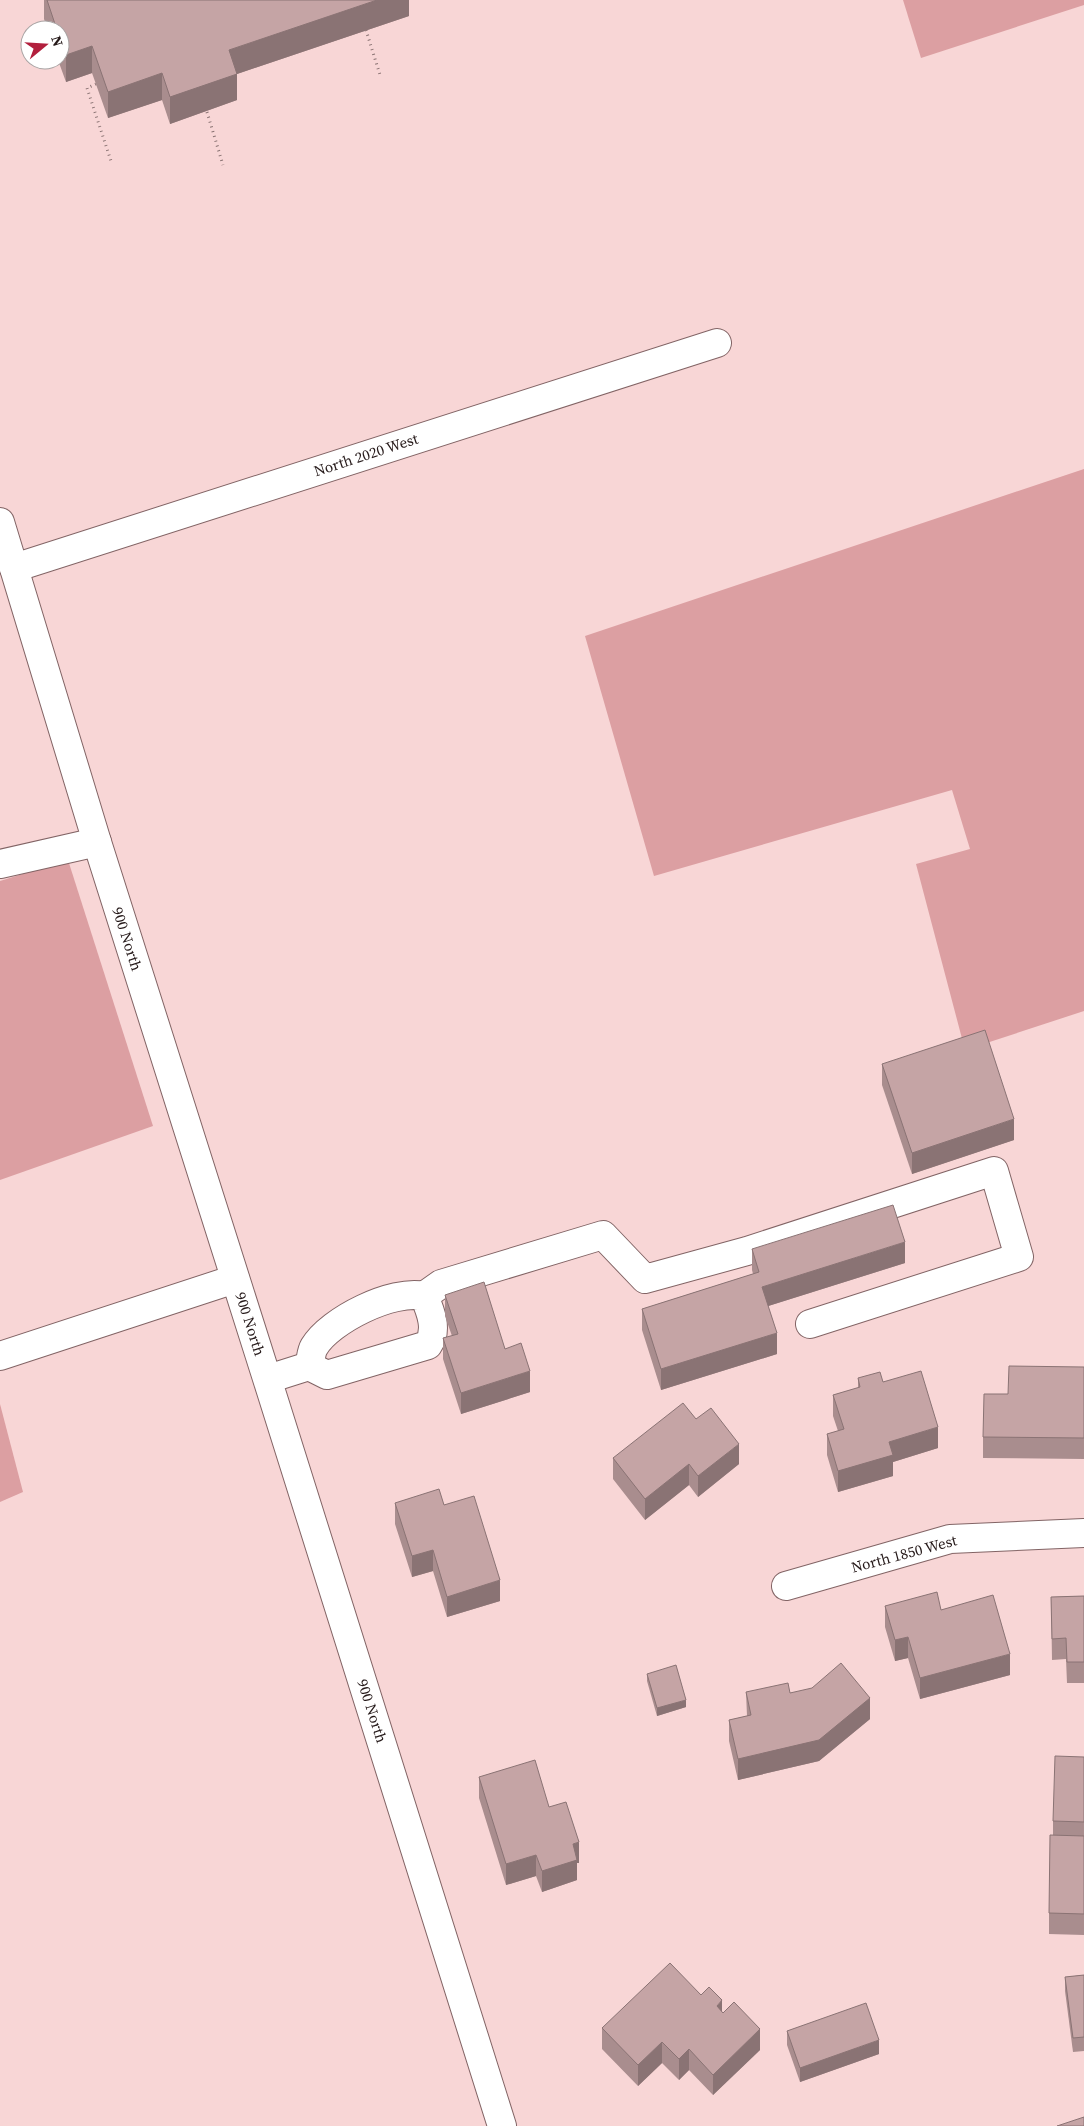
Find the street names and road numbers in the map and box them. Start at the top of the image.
street label: North 2020 West [311,428,421,481]
street label: 900 North [107,904,148,973]
street label: 900 North [230,1289,271,1358]
street label: North 1850 West [849,1529,959,1578]
street label: 900 North [352,1676,393,1745]

